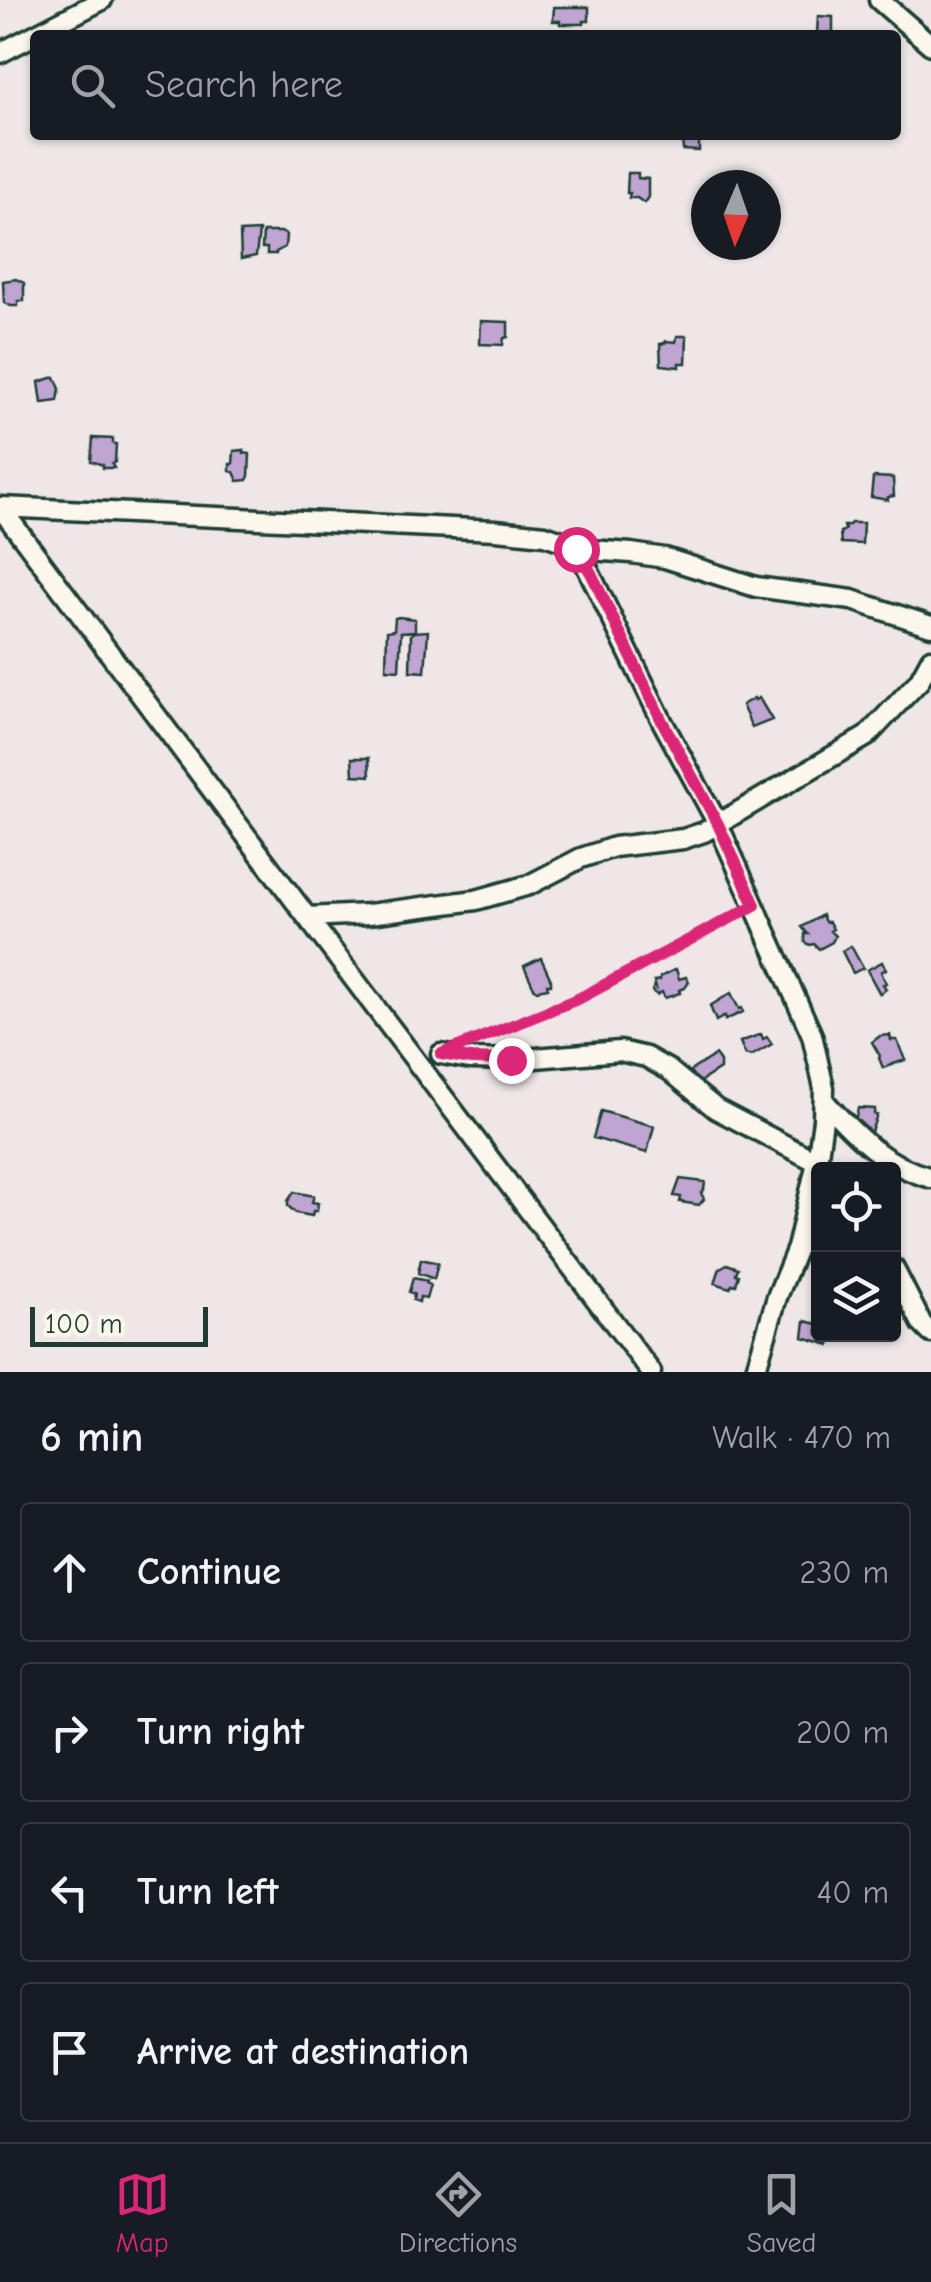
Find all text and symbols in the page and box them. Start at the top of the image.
search box [30,30,901,140]
icon: search [65,58,120,113]
text: Search here [145,63,343,107]
north arrow [691,170,781,260]
route start [554,527,600,573]
route end [489,1038,535,1084]
map controls [811,1162,901,1342]
button: locate [811,1162,901,1252]
button: layers [811,1252,901,1342]
scale bar [30,1302,208,1346]
text: 100 m [45,1308,123,1340]
text: 6 min [40,1413,143,1462]
text: Walk · 470 m [712,1419,891,1456]
icon: ahead [42,1545,97,1600]
text: Continue [137,1550,281,1594]
text: 230 m [799,1554,889,1591]
icon: right [42,1705,97,1760]
text: Turn right [137,1710,304,1754]
text: 200 m [796,1714,889,1751]
icon: left [42,1865,97,1920]
text: Turn left [137,1870,278,1914]
text: 40 m [817,1874,889,1911]
icon: arrive [42,2025,97,2080]
text: Arrive at destination [137,2030,469,2074]
tab: Map [115,2167,170,2259]
tab: Directions [399,2167,517,2259]
tab: Saved [746,2167,816,2259]

